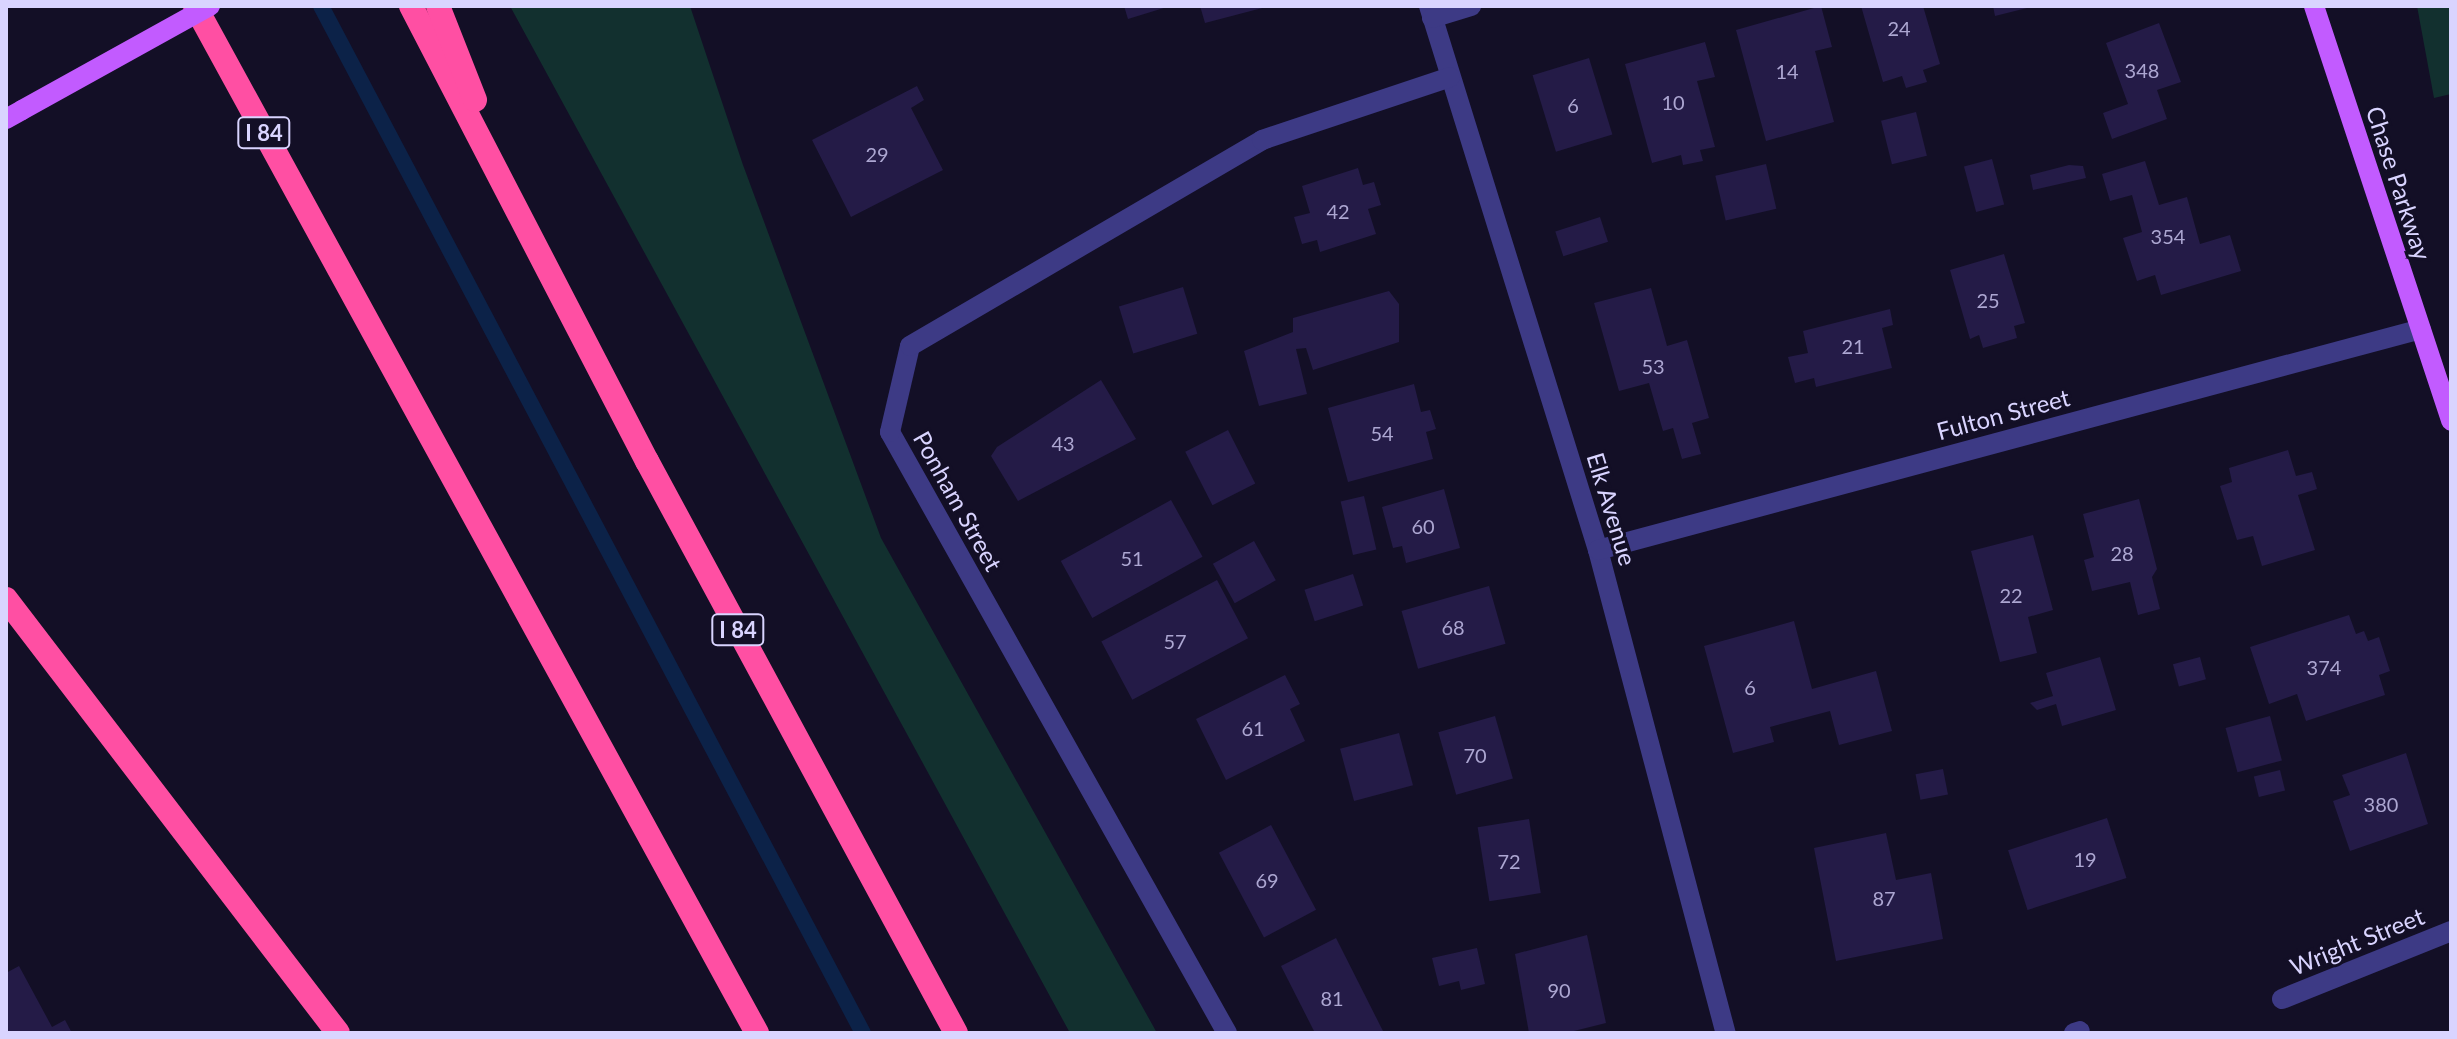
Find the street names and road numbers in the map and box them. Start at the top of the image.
street label: Chase Parkway [2361,102,2437,264]
road number: I 84 [236,115,292,151]
street label: Fulton Street [1933,382,2073,446]
street label: Ponham Street [908,426,1008,576]
street label: Elk Avenue [1581,449,1643,569]
road number: I 84 [710,612,766,648]
street label: Wright Street [2286,901,2428,981]

